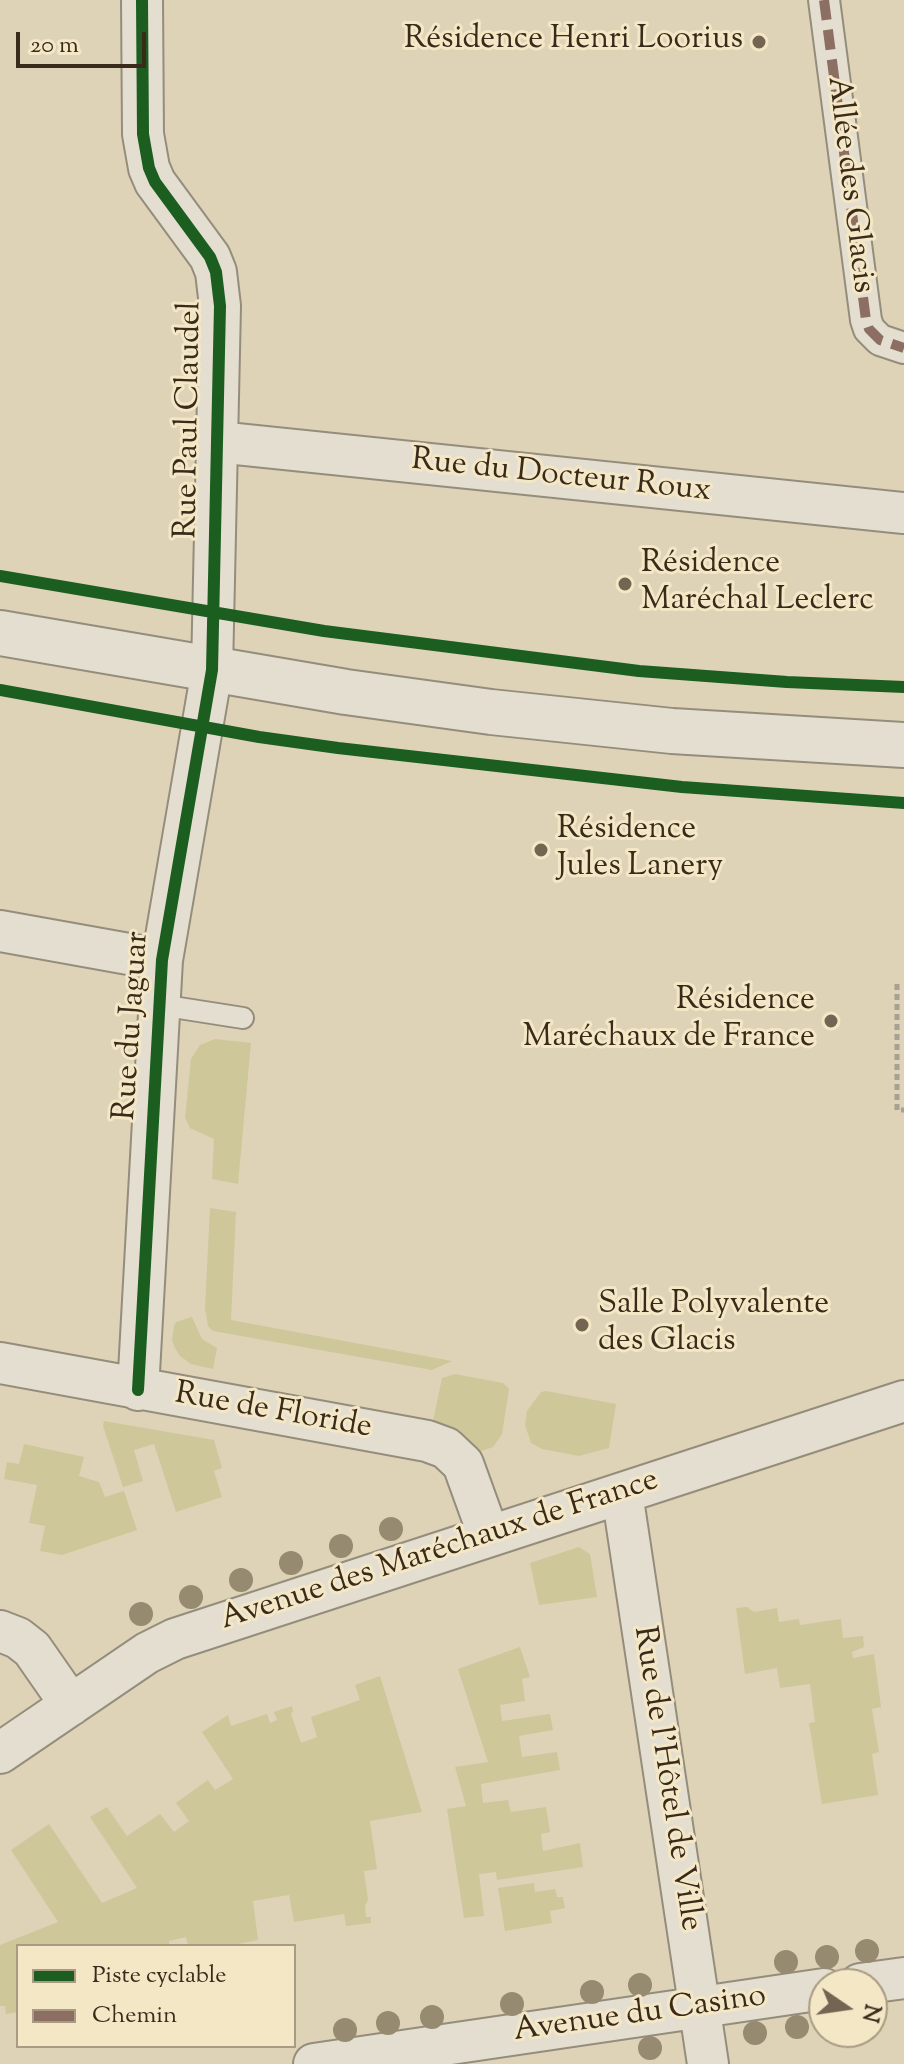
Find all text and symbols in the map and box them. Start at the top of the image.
scale bar [20,16,150,66]
place label: Résidence Henri Loorius [404,23,743,61]
text: 20 m [30,29,79,63]
marker: Résidence Henri Loorius [750,33,768,51]
street label: Allée des Glacis [816,75,880,295]
street label: Rue Paul Claudel [170,301,212,539]
street label: Rue du Docteur Roux [409,443,713,513]
place label: Résidence Maréchal Leclerc [641,547,874,622]
marker: Résidence Maréchal Leclerc [616,575,634,593]
place label: Résidence Jules Lanery [557,813,723,888]
marker: Résidence Jules Lanery [532,841,550,859]
street label: Rue du Jaguar [108,930,160,1122]
place label: Résidence Maréchaux de France [523,984,815,1059]
marker: Résidence Maréchaux de France [822,1012,840,1030]
place label: Salle Polyvalente des Glacis [598,1288,829,1363]
marker: Salle Polyvalente des Glacis [573,1316,591,1334]
street label: Rue de Floride [172,1377,374,1449]
street label: Avenue des Maréchaux de France [216,1463,664,1641]
street label: Rue de l'Hôtel de Ville [622,1624,708,1934]
legend [16,1944,296,2048]
text: Piste cyclable [92,1959,227,1993]
north arrow [808,1968,888,2048]
street label: Avenue du Casino [511,1979,769,2053]
text: Chemin [92,1999,177,2033]
text: N [852,2001,887,2025]

